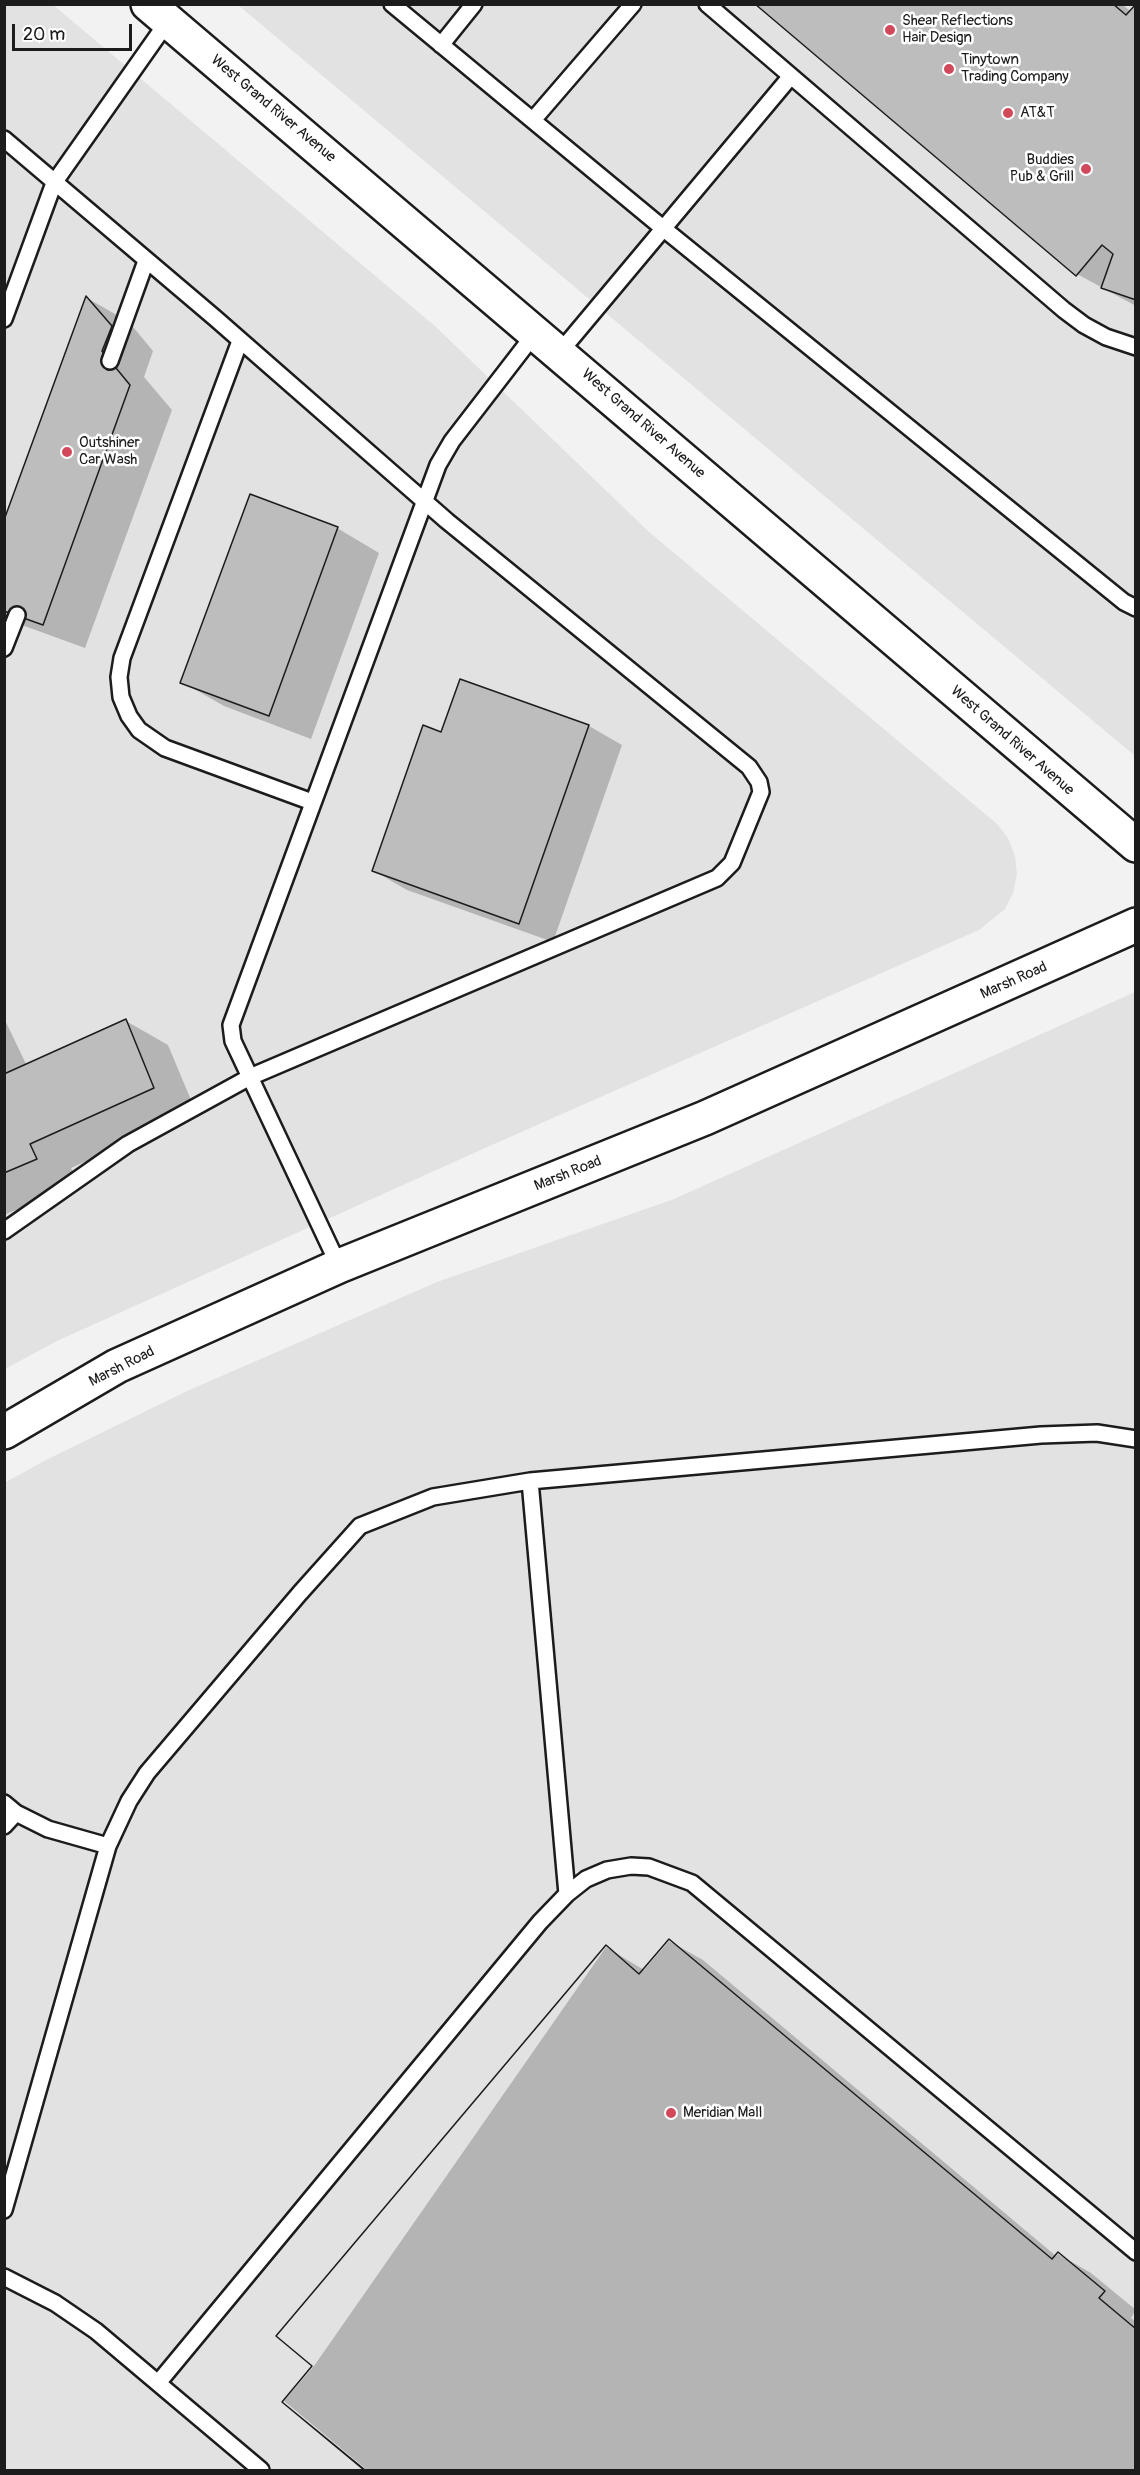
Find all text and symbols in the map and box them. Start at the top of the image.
scale bar [15,12,135,50]
place label: Shear Reflections Hair Design [902,12,1013,47]
text: 20 m [23,23,65,46]
marker: Shear Reflections Hair Design [883,23,897,37]
street label: West Grand River Avenue [207,51,339,167]
place label: Tinytown Trading Company [961,51,1069,86]
marker: Tinytown Trading Company [942,62,956,76]
place label: AT&T [1020,104,1055,122]
marker: AT&T [1001,106,1015,120]
place label: Buddies Pub & Grill [1010,151,1074,186]
marker: Buddies Pub & Grill [1079,162,1093,176]
street label: West Grand River Avenue [578,365,708,483]
place label: Outshiner Car Wash [79,434,140,469]
marker: Outshiner Car Wash [60,445,74,459]
street label: West Grand River Avenue [947,682,1077,800]
street label: Marsh Road [978,958,1050,1004]
street label: Marsh Road [532,1152,604,1196]
street label: Marsh Road [86,1343,158,1391]
place label: Meridian Mall [683,2104,762,2122]
marker: Meridian Mall [664,2106,678,2120]

